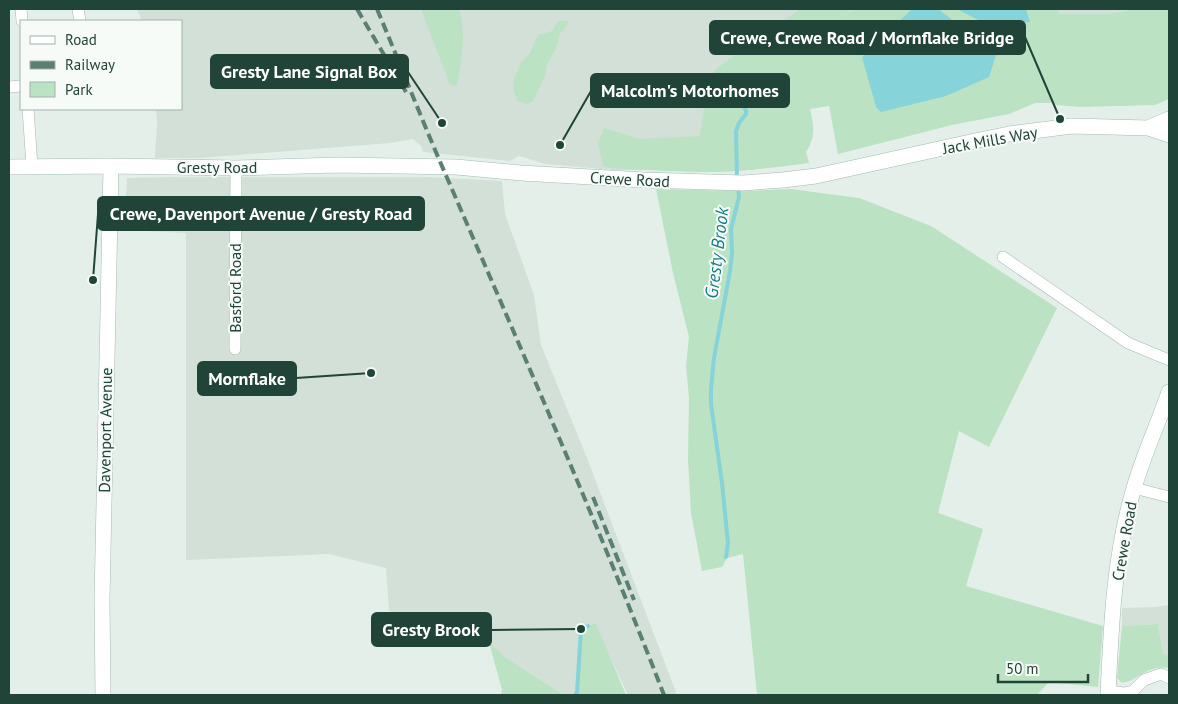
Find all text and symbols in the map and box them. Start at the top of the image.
legend [20,20,182,110]
callout: Crewe, Crewe Road / Mornflake Bridge [710,21,1025,54]
text: Crewe, Crewe Road / Mornflake Bridge [720,26,1014,49]
text: Road [65,30,97,49]
text: Railway [65,55,115,74]
callout: Gresty Lane Signal Box [211,55,408,88]
text: Gresty Lane Signal Box [221,60,398,83]
callout: Malcolm's Motorhomes [591,74,789,107]
text: Malcolm's Motorhomes [601,79,779,102]
text: Park [65,80,93,99]
street label: Jack Mills Way [940,122,1040,158]
street label: Gresty Road [177,157,257,177]
street label: Crewe Road [589,167,671,191]
callout: Crewe, Davenport Avenue / Gresty Road [98,197,424,230]
text: Crewe, Davenport Avenue / Gresty Road [110,202,412,225]
water label: Gresty Brook [700,205,734,300]
street label: Basford Road [225,243,245,333]
callout: Mornflake [198,362,296,395]
street label: Davenport Avenue [94,367,116,493]
text: Mornflake [208,367,286,390]
street label: Crewe Road [1107,500,1141,582]
callout: Gresty Brook [372,613,491,646]
text: Gresty Brook [382,618,480,641]
scale bar [998,652,1088,684]
text: 50 m [1006,659,1039,678]

